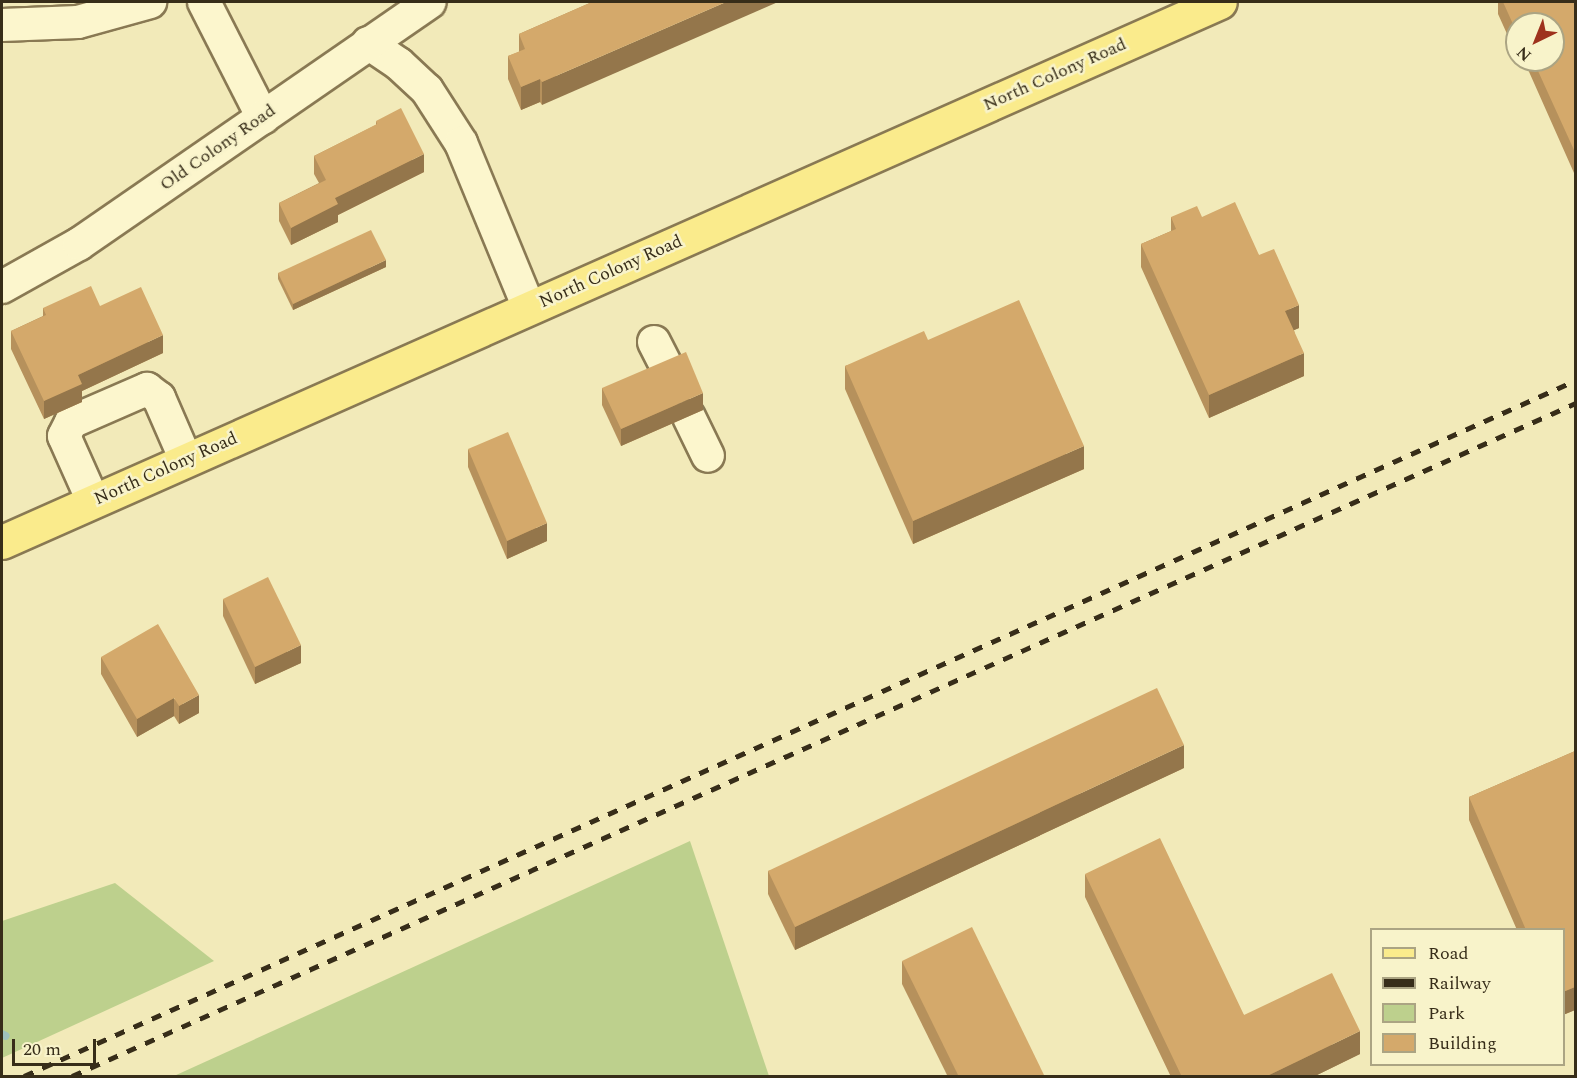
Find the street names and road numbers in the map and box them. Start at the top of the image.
street label: North Colony Road [980,34,1130,116]
street label: Old Colony Road [156,100,280,196]
street label: North Colony Road [536,231,686,313]
street label: North Colony Road [91,428,241,510]

